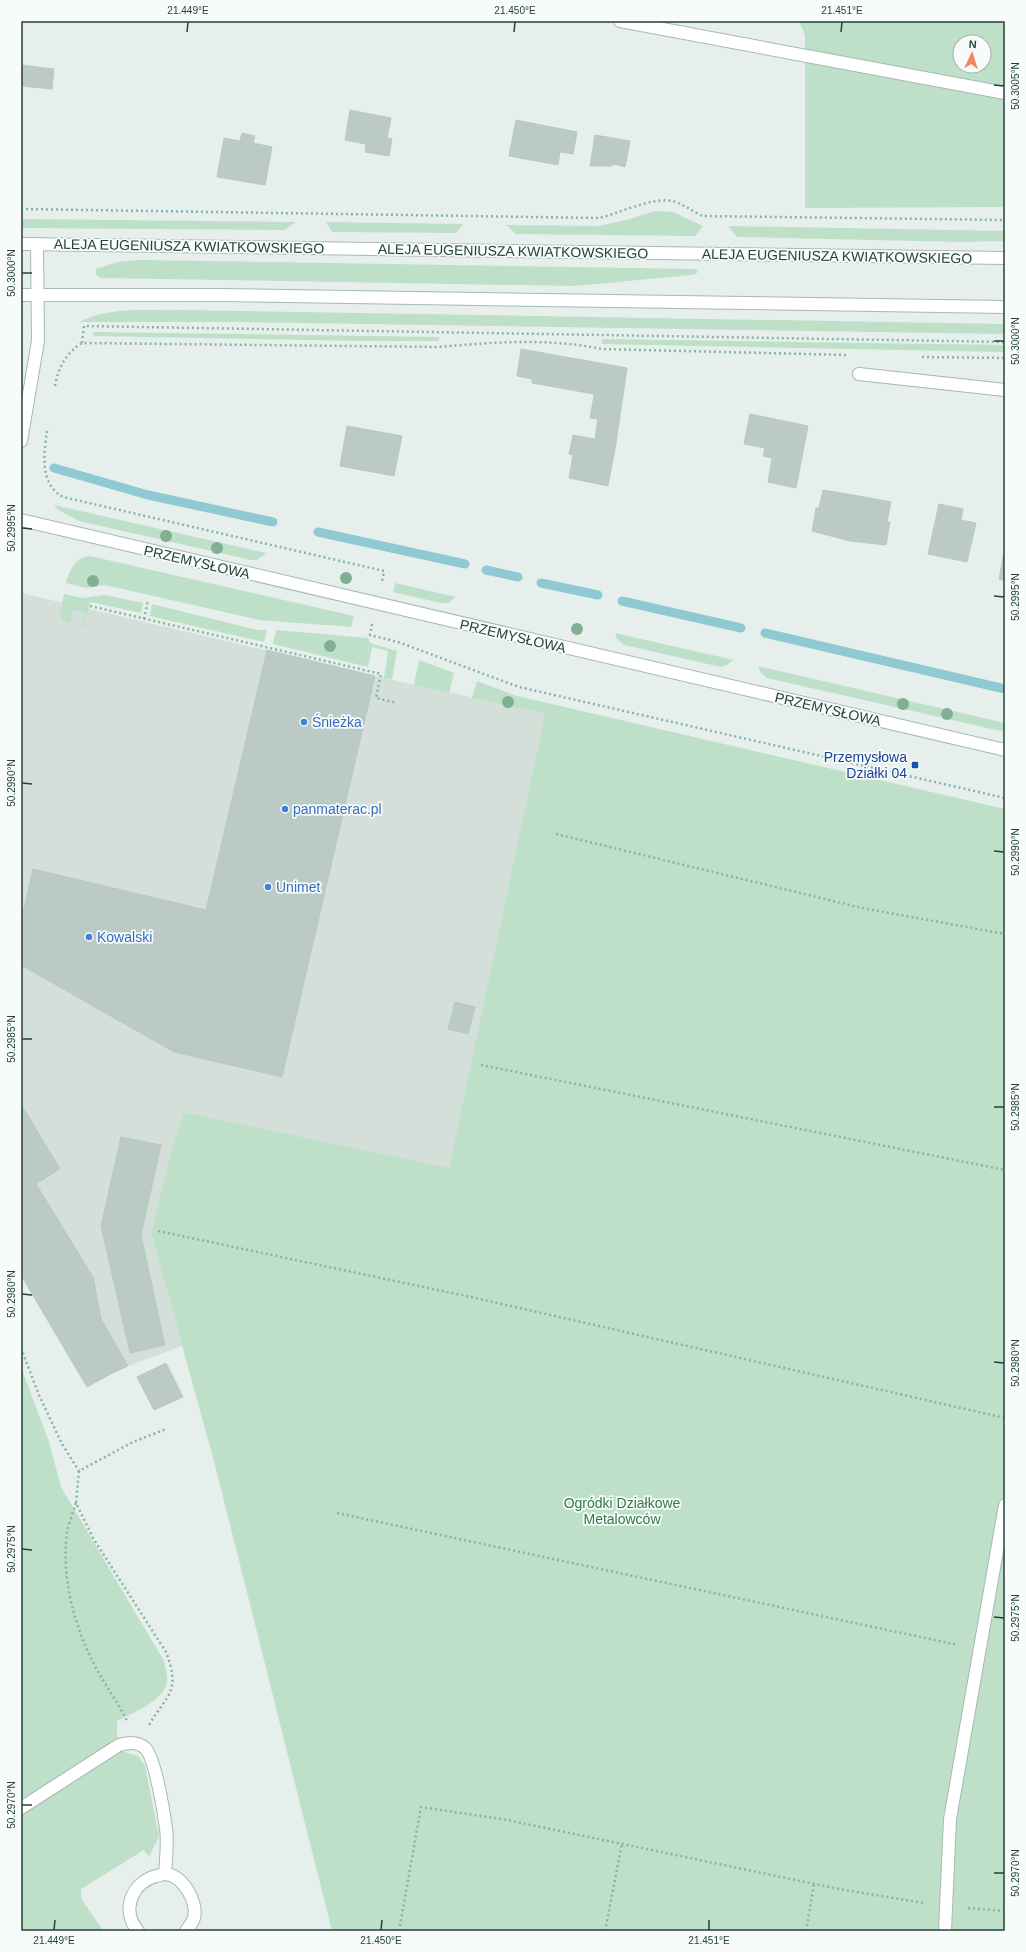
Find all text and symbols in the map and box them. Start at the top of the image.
text: 21.449°E [167,5,209,16]
text: 21.450°E [494,5,536,16]
text: 21.451°E [821,5,863,16]
north arrow [952,34,992,74]
text: N [968,38,977,50]
text: 50.3005°N [1010,62,1021,110]
street label: ALEJA EUGENIUSZA KWIATKOWSKIEGO [54,236,324,256]
street label: ALEJA EUGENIUSZA KWIATKOWSKIEGO [378,241,648,261]
street label: ALEJA EUGENIUSZA KWIATKOWSKIEGO [702,246,972,266]
text: 50.3000°N [6,249,17,297]
text: 50.3000°N [1010,317,1021,365]
text: 50.2995°N [6,504,17,552]
street label: PRZEMYSŁOWA [142,542,252,582]
text: 50.2995°N [1010,573,1021,621]
street label: PRZEMYSŁOWA [458,616,568,656]
street label: PRZEMYSŁOWA [773,689,883,729]
place label: Śnieżka [312,713,362,730]
marker: Śnieżka [299,717,309,727]
place label: Przemysłowa Działki 04 [824,749,907,781]
text: 50.2990°N [6,759,17,807]
marker: Przemysłowa Działki 04 [910,760,920,770]
place label: panmaterac.pl [293,801,382,817]
marker: panmaterac.pl [280,804,290,814]
text: 50.2990°N [1010,828,1021,876]
place label: Unimet [276,879,320,895]
marker: Unimet [263,882,273,892]
place label: Kowalski [97,929,152,945]
marker: Kowalski [84,932,94,942]
text: 50.2985°N [6,1015,17,1063]
text: 50.2985°N [1010,1083,1021,1131]
text: 50.2980°N [6,1270,17,1318]
text: 50.2980°N [1010,1339,1021,1387]
park label: Ogródki Działkowe Metalowców [564,1495,681,1527]
text: 50.2975°N [6,1525,17,1573]
text: 50.2975°N [1010,1594,1021,1642]
text: 50.2970°N [6,1781,17,1829]
text: 50.2970°N [1010,1849,1021,1897]
text: 21.449°E [33,1935,75,1946]
text: 21.450°E [360,1935,402,1946]
text: 21.451°E [688,1935,730,1946]

